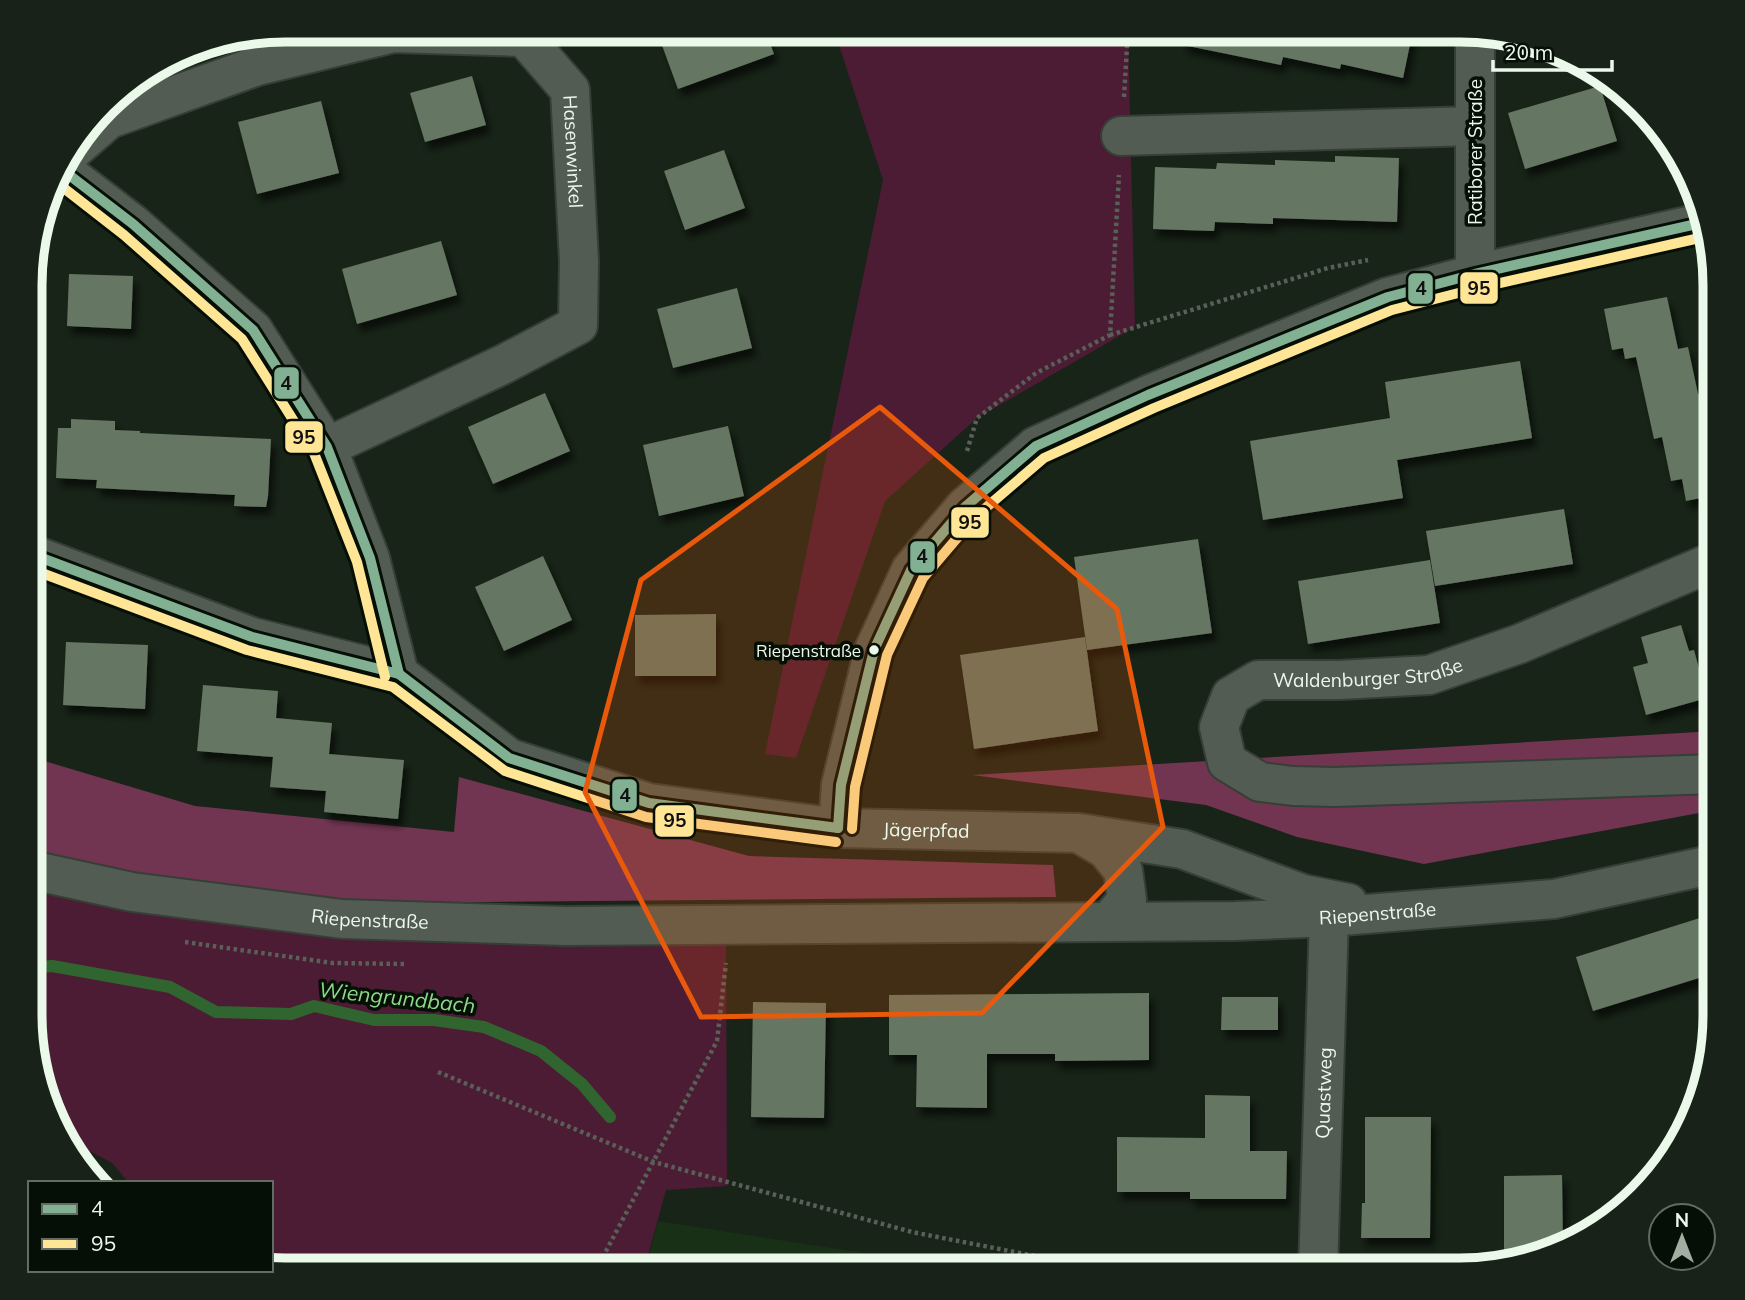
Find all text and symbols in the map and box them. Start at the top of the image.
scale bar [1493,28,1612,72]
text: 20 m [1504,39,1553,65]
street label: Ratiborer Straße [1463,79,1487,225]
street label: Hasenwinkel [558,94,588,209]
line badge: 95 [1459,271,1499,305]
line badge: 4 [1407,272,1434,305]
text: 4 [1415,276,1427,300]
text: 95 [1468,276,1490,300]
line badge: 4 [273,366,300,400]
text: 4 [280,371,292,395]
line badge: 95 [284,420,324,454]
text: 95 [293,425,315,449]
line badge: 95 [950,506,990,539]
text: 95 [959,510,981,534]
line badge: 4 [909,540,936,574]
text: 4 [916,544,928,568]
place label: Riepenstraße [756,640,861,661]
marker: Riepenstraße [867,643,881,657]
street label: Waldenburger Straße [1273,652,1466,692]
line badge: 4 [611,778,638,812]
text: 4 [619,783,631,807]
line badge: 95 [654,804,695,838]
text: 95 [664,808,686,832]
street label: Jägerpfad [883,817,970,843]
street label: Riepenstraße [1318,896,1437,929]
street label: Riepenstraße [310,903,429,934]
water label: Wiengrundbach [318,976,477,1018]
street label: Quastweg [1310,1047,1337,1139]
legend [28,1181,273,1272]
text: 4 [91,1195,104,1221]
north arrow [1647,1202,1717,1272]
text: N [1675,1208,1689,1232]
text: 95 [91,1230,116,1256]

